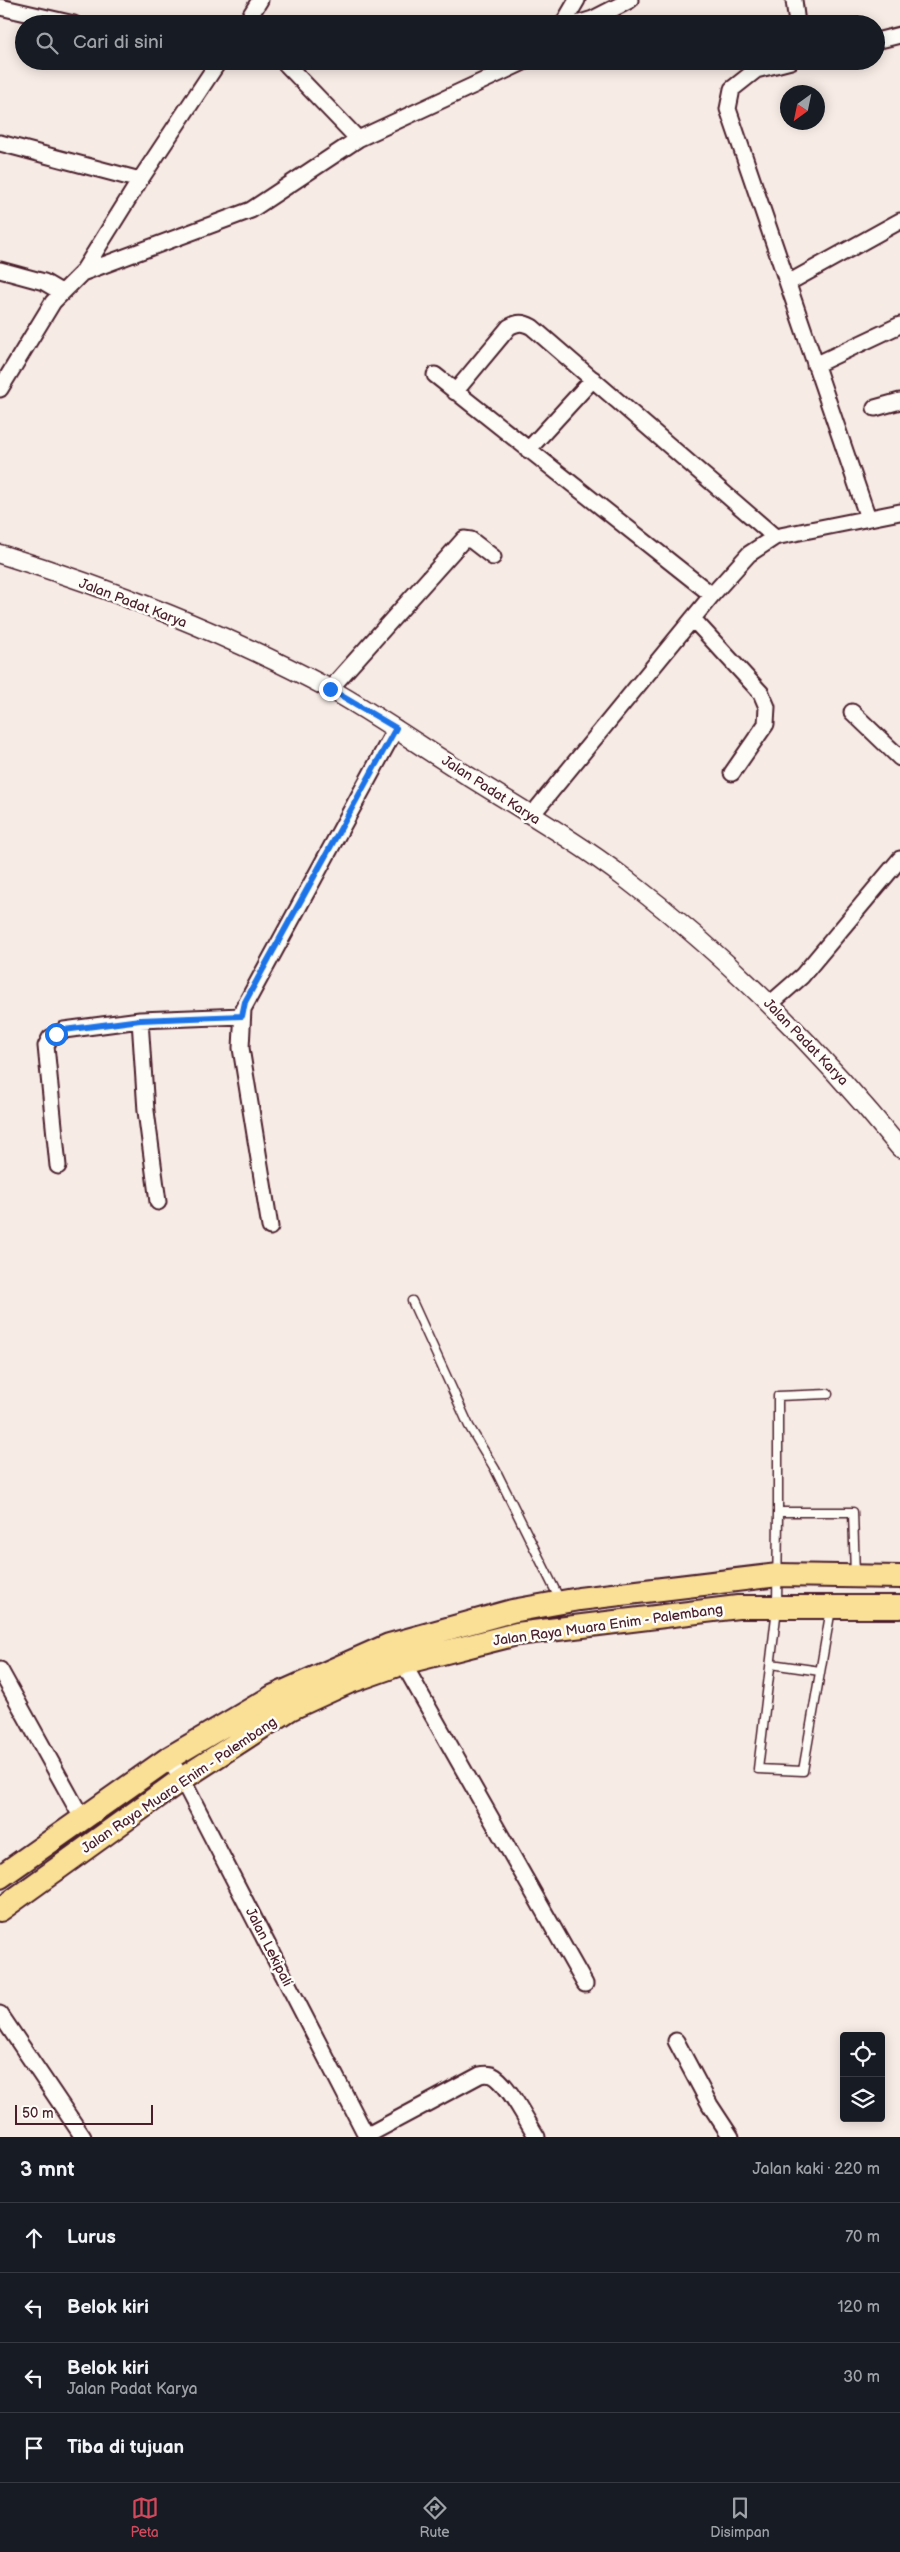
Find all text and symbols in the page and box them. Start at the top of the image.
search box [15,15,885,70]
icon: search [33,29,61,57]
text: Cari di sini [73,31,163,54]
north arrow [780,85,825,130]
street label: Jalan Padat Karya [77,575,189,631]
route end [319,678,342,701]
street label: Jalan Padat Karya [438,752,544,828]
street label: Jalan Padat Karya [760,995,852,1089]
route start [45,1023,68,1046]
street label: Jalan Raya Muara Enim - Palembang [492,1600,724,1650]
street label: Jalan Raya Muara Enim - Palembang [78,1713,280,1857]
street label: Jalan Lekipali [242,1905,296,1989]
map controls [840,2032,885,2122]
button: locate [840,2032,885,2077]
button: layers [840,2077,885,2122]
scale bar [15,2102,152,2125]
text: 50 m [22,2105,54,2122]
text: 3 mnt [20,2157,75,2182]
text: Jalan kaki · 220 m [753,2160,880,2179]
icon: ahead [20,2224,48,2252]
text: Lurus [67,2226,116,2249]
text: 70 m [845,2228,880,2247]
icon: left [20,2294,48,2322]
text: Belok kiri [67,2296,149,2319]
text: 120 m [837,2298,880,2317]
text: Belok kiri [67,2357,149,2380]
icon: left [20,2364,48,2392]
text: 30 m [843,2368,880,2387]
text: Jalan Padat Karya [67,2380,198,2399]
icon: arrive [20,2434,48,2462]
text: Tiba di tujuan [67,2436,184,2459]
tab: Peta [130,2494,159,2541]
tab: Rute [420,2494,450,2541]
tab: Disimpan [710,2494,770,2541]

